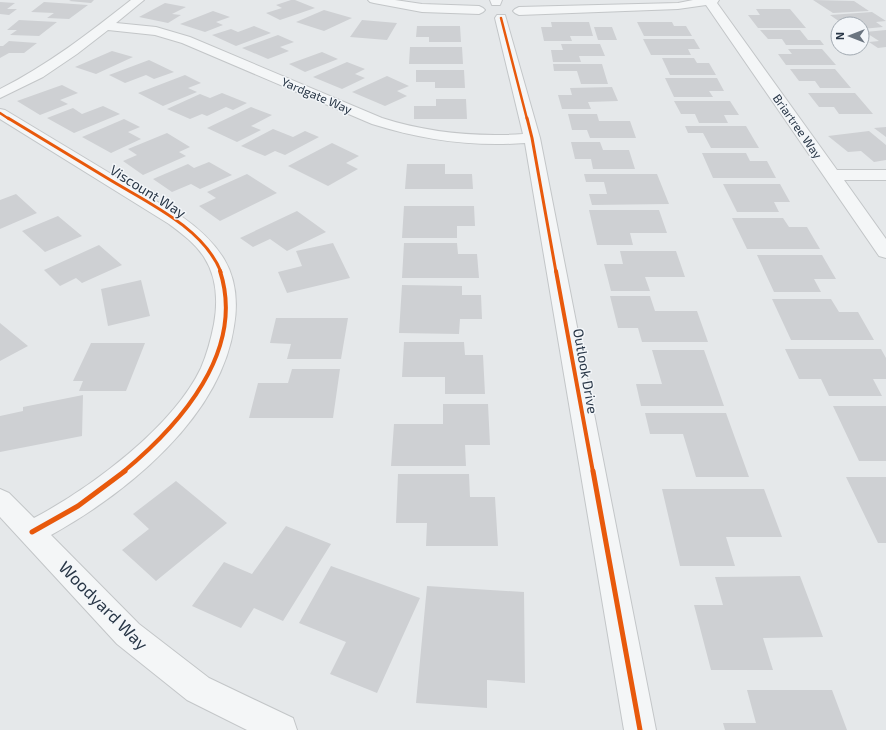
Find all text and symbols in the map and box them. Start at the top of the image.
north arrow [830,16,870,56]
text: N [833,32,846,40]
street label: Yardgate Way [280,74,355,116]
street label: Briartree Way [771,91,826,161]
street label: Viscount Way [107,161,190,221]
street label: Outlook Drive [570,327,602,415]
street label: Woodyard Way [55,556,153,654]

